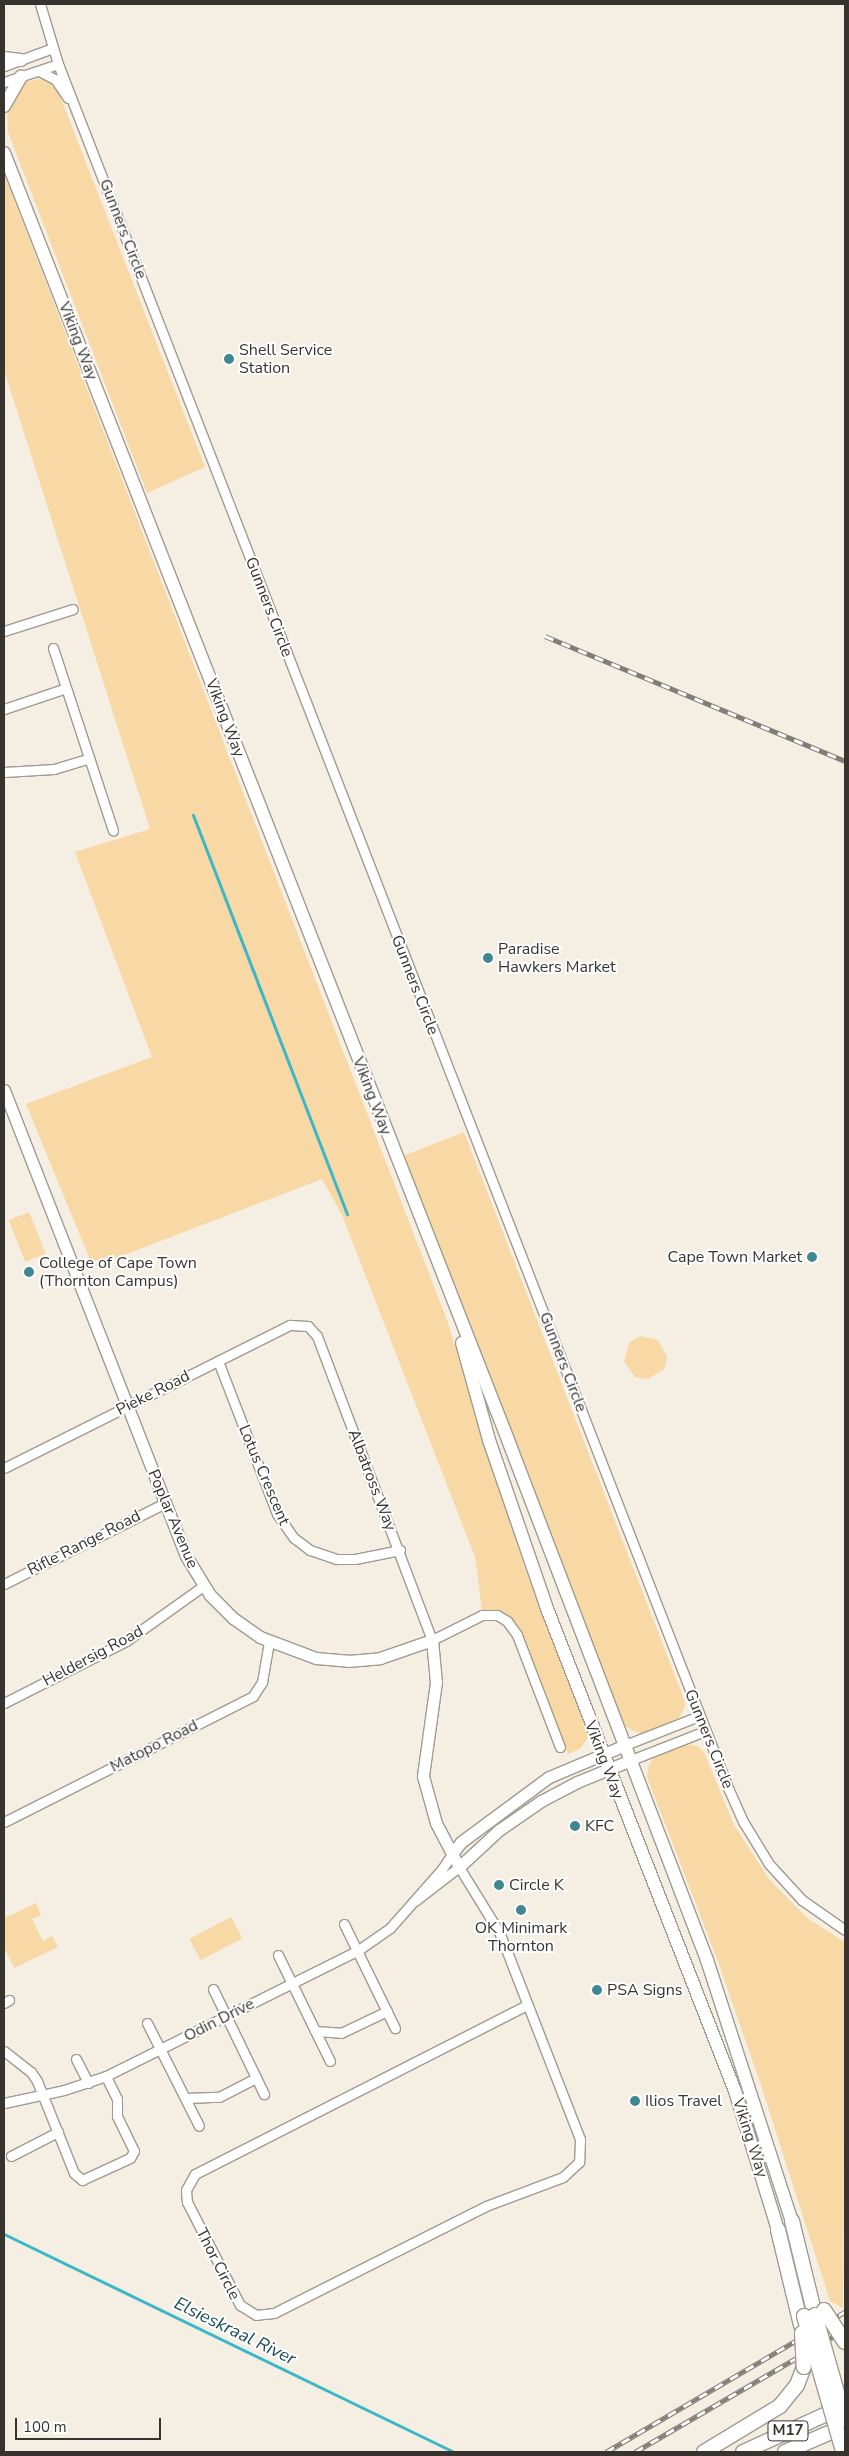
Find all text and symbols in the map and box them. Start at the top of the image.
street label: Gunners Circle [95,176,151,282]
street label: Viking Way [54,299,102,383]
place label: Shell Service Station [239,340,332,378]
marker: Shell Service Station [223,353,235,365]
street label: Gunners Circle [241,554,297,660]
street label: Viking Way [201,676,249,760]
street label: Gunners Circle [387,932,443,1038]
place label: Paradise Hawkers Market [498,939,616,977]
marker: Paradise Hawkers Market [482,952,494,964]
street label: Viking Way [348,1054,396,1138]
place label: Cape Town Market [667,1247,802,1267]
marker: Cape Town Market [806,1251,818,1263]
place label: College of Cape Town (Thornton Campus) [39,1253,197,1291]
marker: College of Cape Town (Thornton Campus) [23,1266,35,1278]
street label: Gunners Circle [535,1309,591,1415]
street label: Pieke Road [113,1366,193,1420]
street label: Lotus Crescent [234,1422,294,1528]
street label: Albatross Way [344,1427,400,1533]
street label: Poplar Avenue [144,1467,202,1571]
street label: Rifle Range Road [24,1506,144,1580]
street label: Heldersig Road [40,1621,146,1691]
street label: Gunners Circle [680,1687,738,1791]
street label: Matopo Road [107,1716,201,1776]
street label: Viking Way [580,1718,628,1802]
place label: KFC [585,1816,614,1836]
marker: KFC [569,1820,581,1832]
place label: Circle K [509,1875,564,1895]
marker: Circle K [493,1879,505,1891]
marker: OK Minimark Thornton [515,1904,527,1916]
place label: OK Minimark Thornton [475,1918,567,1956]
place label: PSA Signs [607,1980,682,2000]
marker: PSA Signs [591,1984,603,1996]
street label: Odin Drive [181,1994,257,2046]
place label: Ilios Travel [645,2091,722,2111]
marker: Ilios Travel [629,2095,641,2107]
street label: Viking Way [728,2096,772,2180]
street label: Thor Circle [192,2225,244,2303]
water label: Elsieskraal River [171,2292,299,2370]
scale bar [18,2408,164,2440]
text: 100 m [23,2417,67,2437]
road number: M17 [767,2418,809,2444]

